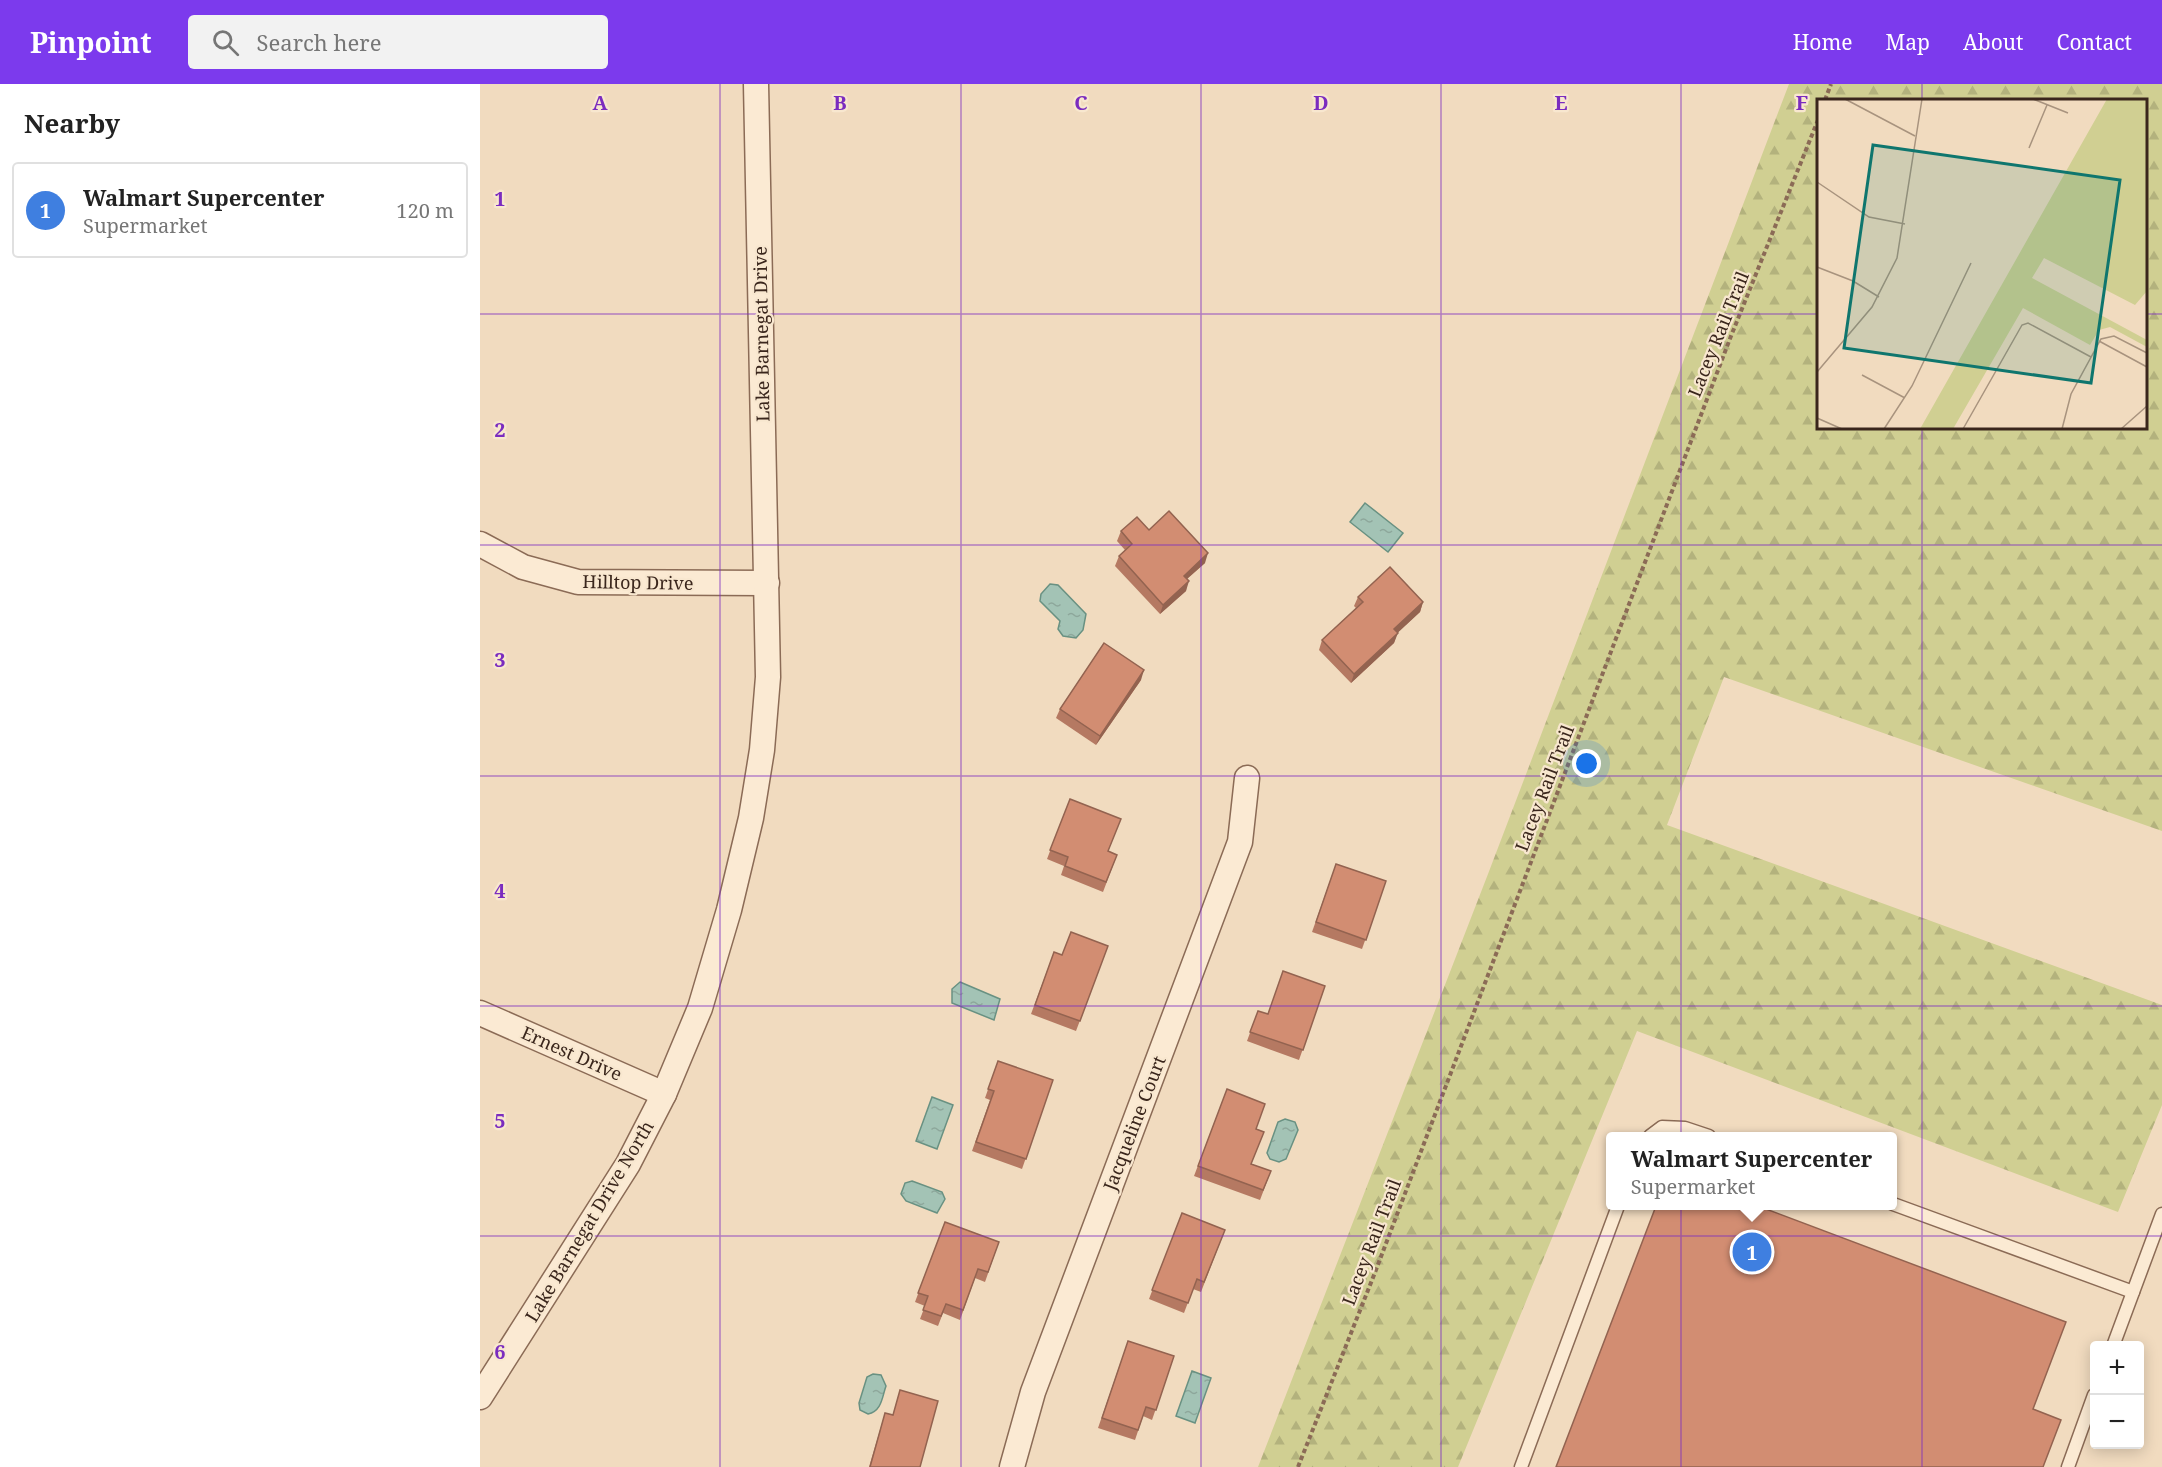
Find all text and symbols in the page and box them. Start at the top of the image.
search box [188,15,608,69]
text: Pinpoint [30,23,152,61]
icon: search [209,26,242,59]
text: Search here [257,27,381,57]
text: Home [1793,28,1853,56]
text: Map [1886,28,1930,56]
text: About [1963,28,2024,56]
text: Contact [2057,28,2132,56]
text: A [592,89,608,116]
text: B [833,89,847,116]
text: C [1074,89,1088,116]
text: D [1313,89,1329,116]
text: E [1554,89,1568,116]
text: F [1796,89,1808,116]
inset map [1817,99,2147,429]
text: Nearby [24,105,120,141]
text: Walmart Supercenter [83,182,325,212]
text: 1 [494,185,506,212]
text: 1 [40,197,51,224]
text: 120 m [396,197,454,224]
text: Supermarket [83,212,208,239]
street label: Lake Barnegat Drive [747,246,775,422]
street label: Lacey Rail Trail [1682,267,1754,400]
text: 2 [494,416,506,443]
street label: Hilltop Drive [582,569,694,595]
text: 3 [494,646,506,673]
street label: Lacey Rail Trail [1509,721,1579,855]
your location [1572,749,1601,778]
text: 4 [494,877,506,904]
street label: Ernest Drive [518,1020,626,1086]
street label: Jacqueline Court [1097,1052,1171,1195]
text: 5 [494,1107,506,1134]
street label: Lake Barnegat Drive North [519,1116,659,1326]
popup [1606,1132,1897,1210]
text: Walmart Supercenter [1631,1143,1872,1173]
text: Supermarket [1631,1173,1755,1200]
street label: Lacey Rail Trail [1336,1175,1406,1309]
pin: 1 [1732,1230,1772,1274]
text: 6 [494,1338,506,1365]
map controls [2090,1341,2144,1449]
button: + [2090,1341,2144,1395]
button: − [2090,1395,2144,1449]

